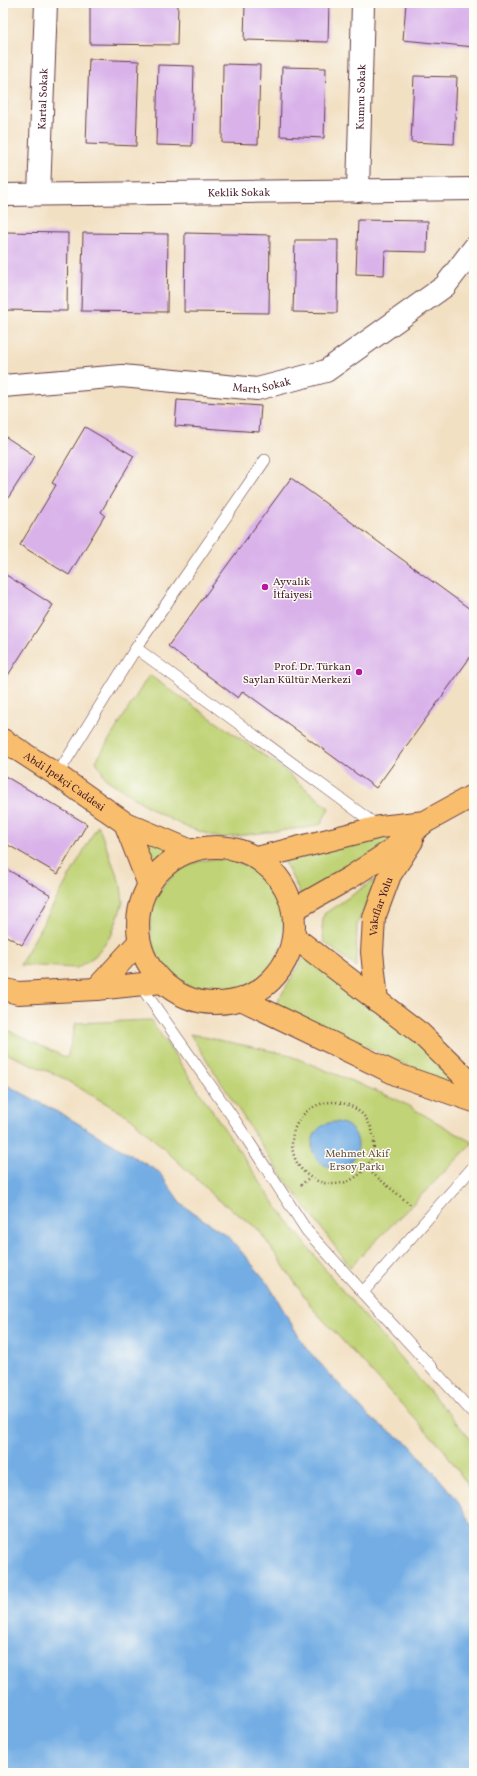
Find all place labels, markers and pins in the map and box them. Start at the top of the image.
place label: Ayvalık İtfaiyesi [273,575,312,603]
marker: Ayvalık İtfaiyesi [260,582,270,592]
place label: Prof. Dr. Türkan Saylan Kültür Merkezi [243,660,351,688]
marker: Prof. Dr. Türkan Saylan Kültür Merkezi [354,667,364,677]

